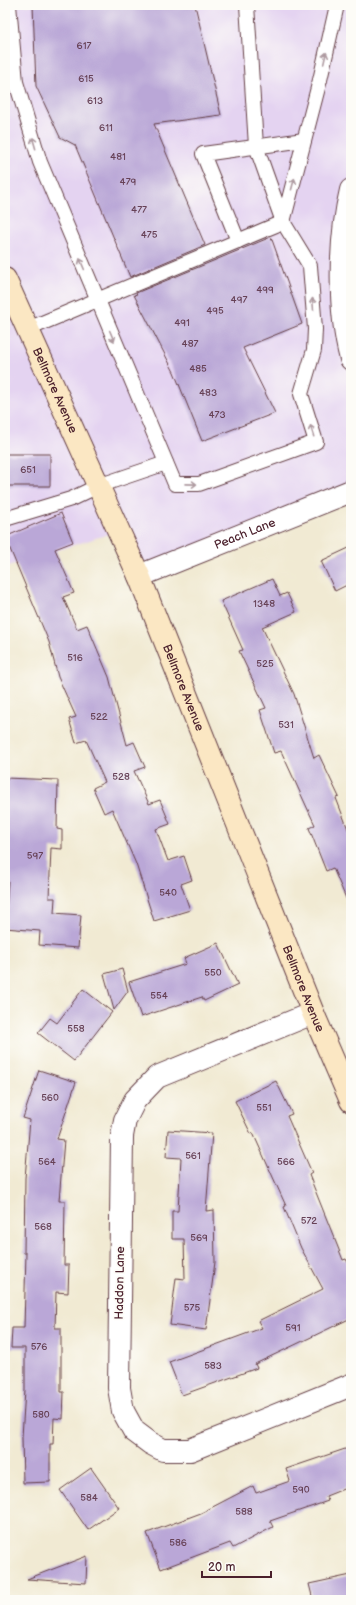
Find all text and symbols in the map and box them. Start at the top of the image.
house number: 617 [77,40,92,52]
one-way arrow [322,52,330,65]
house number: 615 [78,73,94,85]
house number: 613 [87,95,103,107]
house number: 611 [99,122,113,134]
one-way arrow [30,137,37,150]
house number: 481 [110,151,126,163]
house number: 479 [120,176,137,188]
one-way arrow [290,178,297,191]
house number: 477 [131,204,147,216]
house number: 475 [141,229,158,241]
one-way arrow [78,258,85,270]
house number: 499 [256,284,274,296]
house number: 497 [231,294,247,306]
one-way arrow [310,298,317,311]
house number: 495 [206,305,224,317]
house number: 491 [174,317,190,329]
one-way arrow [109,329,117,341]
house number: 487 [182,338,199,350]
street label: Bellmore Avenue [29,345,81,435]
house number: 485 [189,363,207,375]
house number: 483 [199,387,217,399]
house number: 473 [208,409,226,421]
one-way arrow [308,424,315,437]
house number: 651 [20,464,36,476]
one-way arrow [184,480,197,488]
street label: Peach Lane [212,515,278,553]
house number: 1348 [253,598,275,610]
street label: Bellmore Avenue [159,642,207,733]
house number: 516 [67,652,83,664]
house number: 525 [256,658,274,670]
house number: 522 [90,711,108,723]
house number: 531 [278,719,294,731]
house number: 528 [112,771,130,783]
house number: 597 [27,850,43,862]
house number: 540 [159,887,177,899]
street label: Bellmore Avenue [279,943,328,1034]
house number: 550 [204,967,222,979]
house number: 554 [150,990,168,1002]
house number: 558 [67,1023,85,1035]
house number: 560 [41,1092,59,1104]
house number: 551 [256,1102,272,1114]
house number: 561 [185,1150,201,1162]
house number: 564 [38,1156,56,1168]
house number: 566 [277,1156,295,1168]
house number: 572 [301,1215,317,1227]
house number: 568 [34,1221,52,1233]
house number: 569 [190,1232,208,1244]
street label: Haddon Lane [112,1246,128,1320]
house number: 575 [184,1302,200,1314]
house number: 591 [285,1322,301,1334]
house number: 576 [31,1341,47,1353]
house number: 583 [204,1360,222,1372]
house number: 580 [32,1409,50,1421]
house number: 590 [292,1484,310,1496]
house number: 584 [80,1492,98,1504]
house number: 588 [235,1506,253,1518]
house number: 586 [169,1537,187,1549]
scale bar [202,1553,271,1579]
text: 20 m [208,1560,235,1575]

